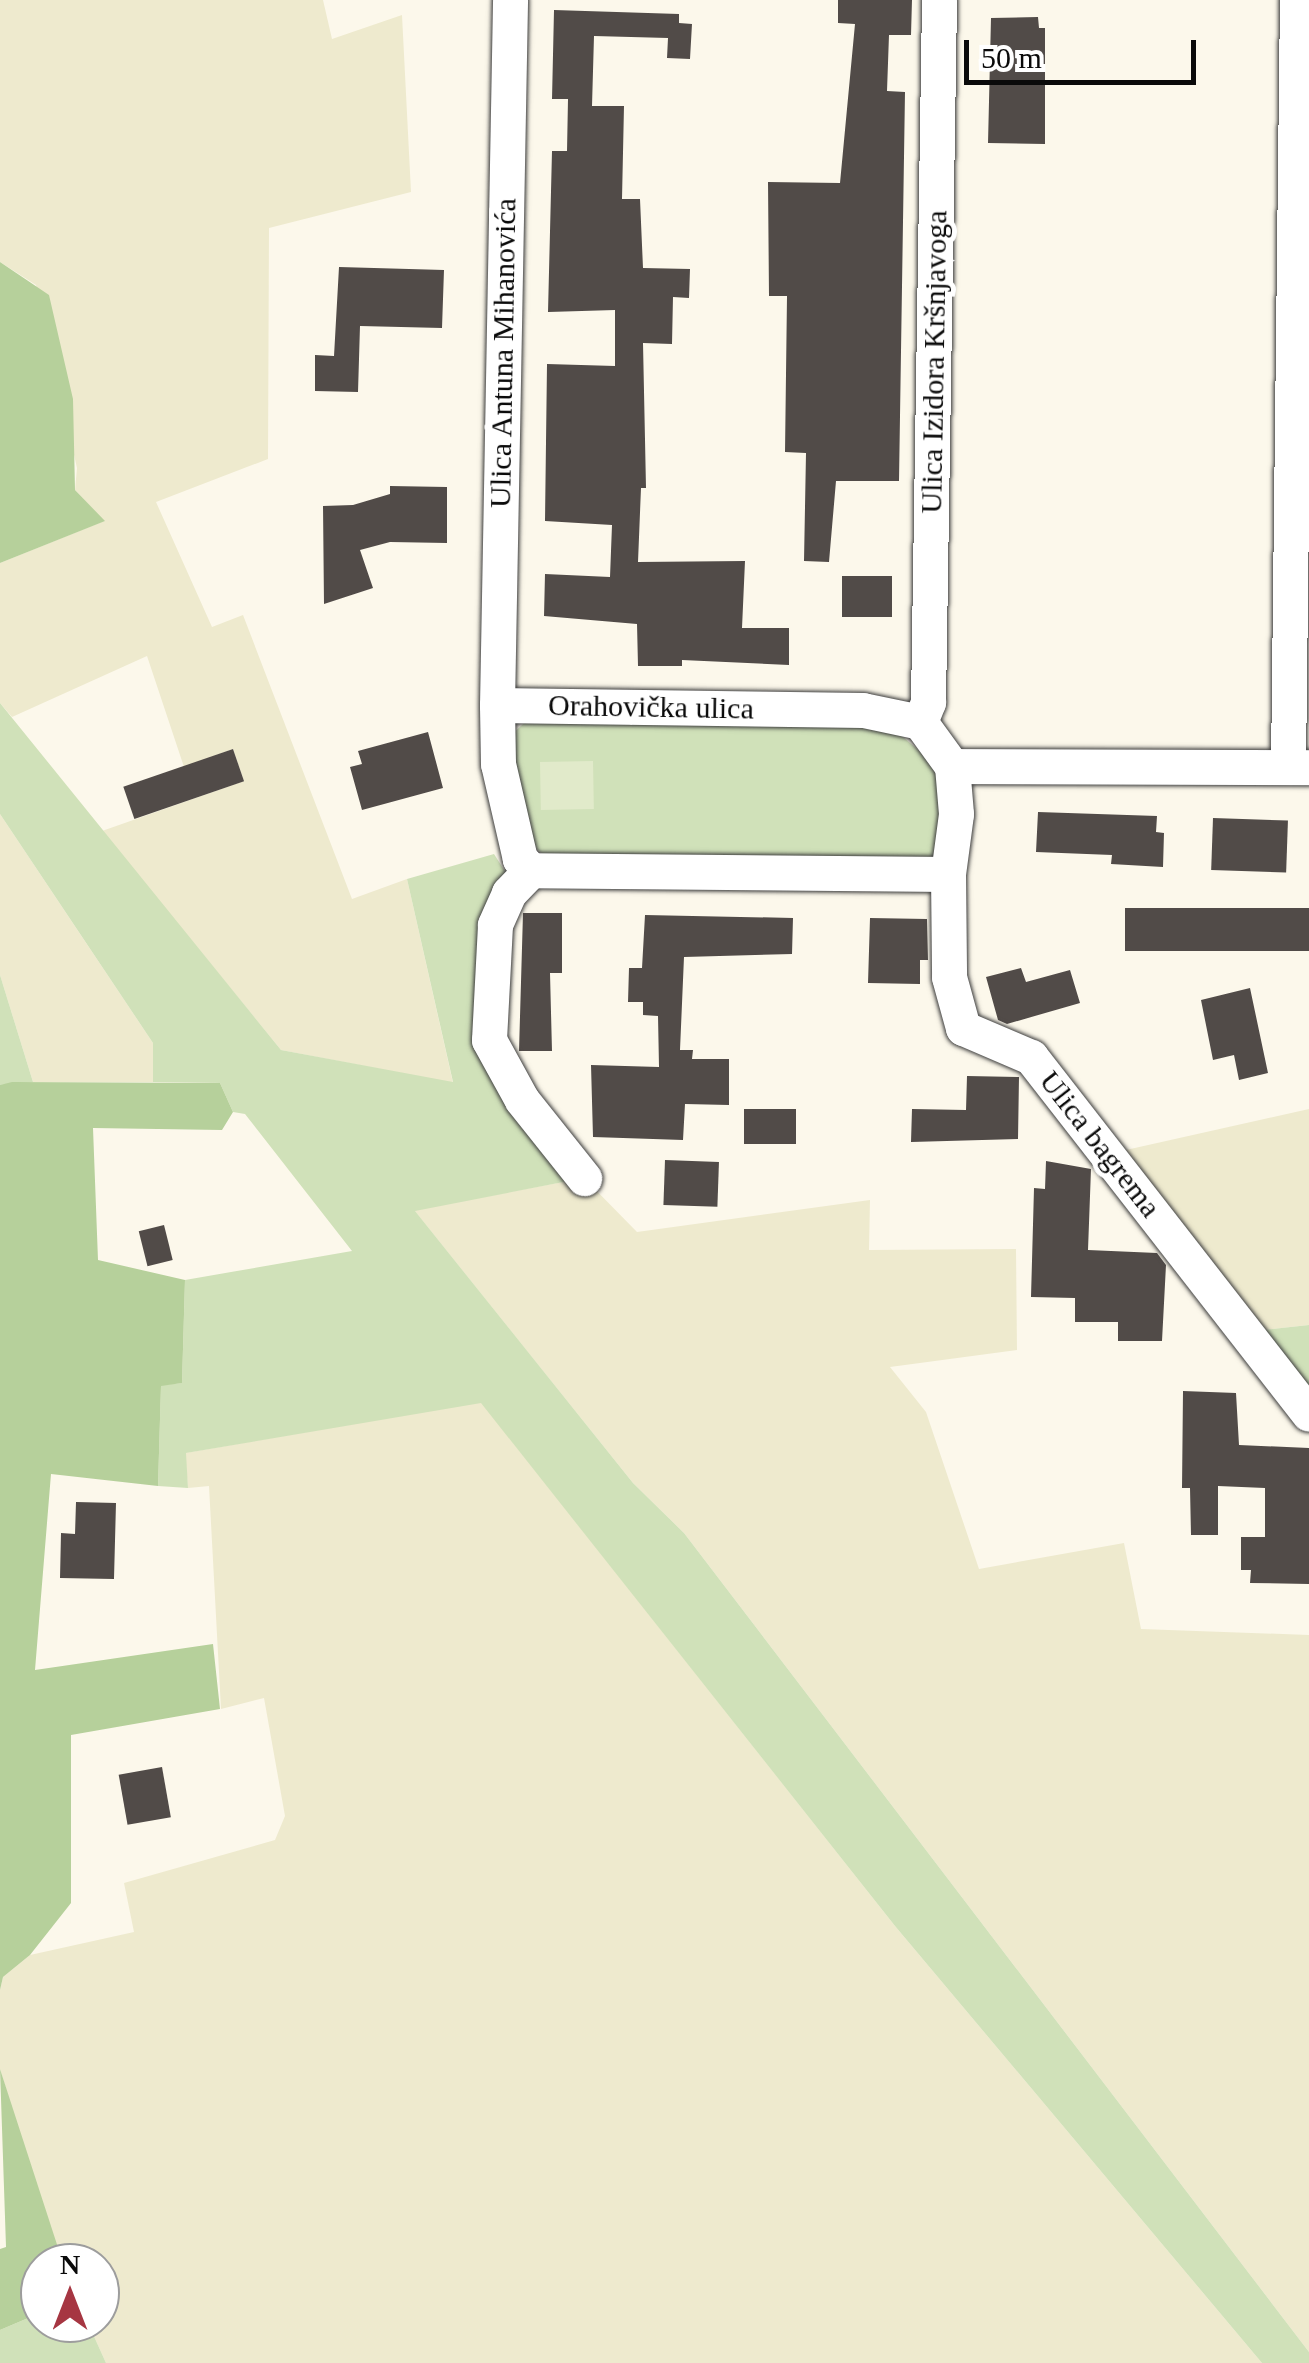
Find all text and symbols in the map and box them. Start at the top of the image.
scale bar [969,20,1202,82]
text: 50 m [981,41,1042,74]
street label: Ulica Antuna Mihanovića [482,197,524,509]
street label: Ulica Izidora Kršnjavoga [913,210,955,514]
street label: Orahovička ulica [548,687,754,727]
street label: Ulica bagrema [1032,1064,1168,1224]
north arrow [20,2243,120,2343]
text: N [60,2249,80,2280]

